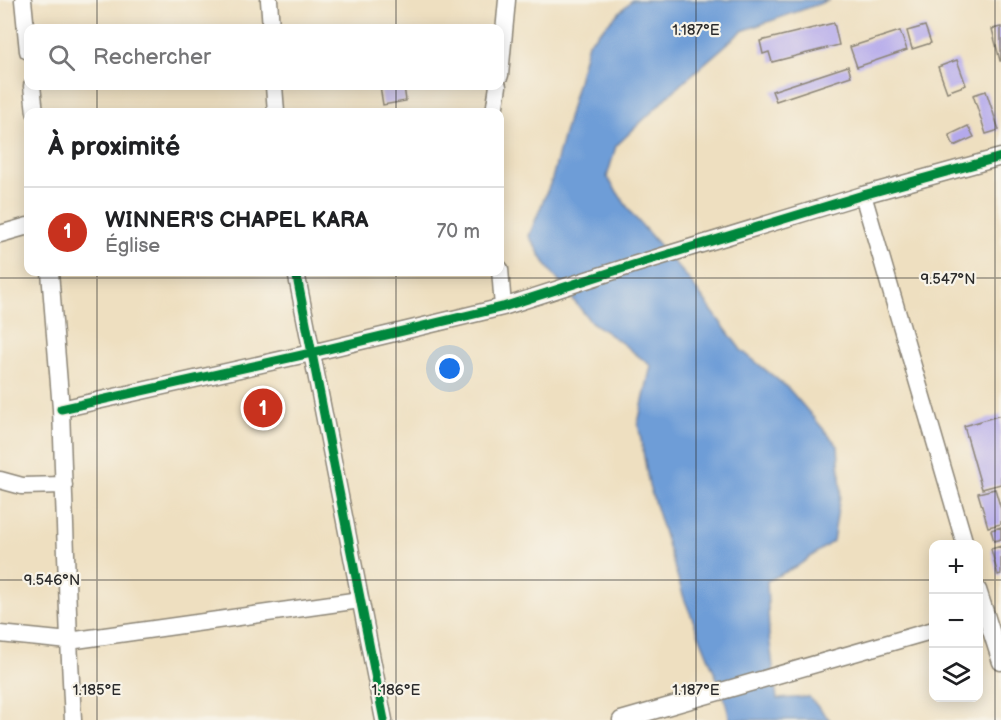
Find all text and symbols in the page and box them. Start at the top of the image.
text: 1.187°E [672,21,720,40]
search box [24,24,504,90]
icon: search [45,41,78,74]
text: Rechercher [93,44,211,71]
text: À proximité [48,132,180,163]
text: WINNER'S CHAPEL KARA [105,207,368,234]
text: 1 [63,220,72,244]
text: 70 m [436,220,480,244]
text: Église [105,234,160,258]
text: 9.547°N [921,270,975,289]
your location [435,354,464,383]
pin: 1 [244,386,282,430]
map controls [929,540,983,702]
button: + [929,540,983,594]
text: 9.546°N [24,571,80,590]
button: − [929,594,983,648]
button: layers [929,648,983,702]
text: 1.185°E [73,681,121,700]
text: 1.186°E [372,681,421,700]
text: 1.187°E [672,681,720,700]

